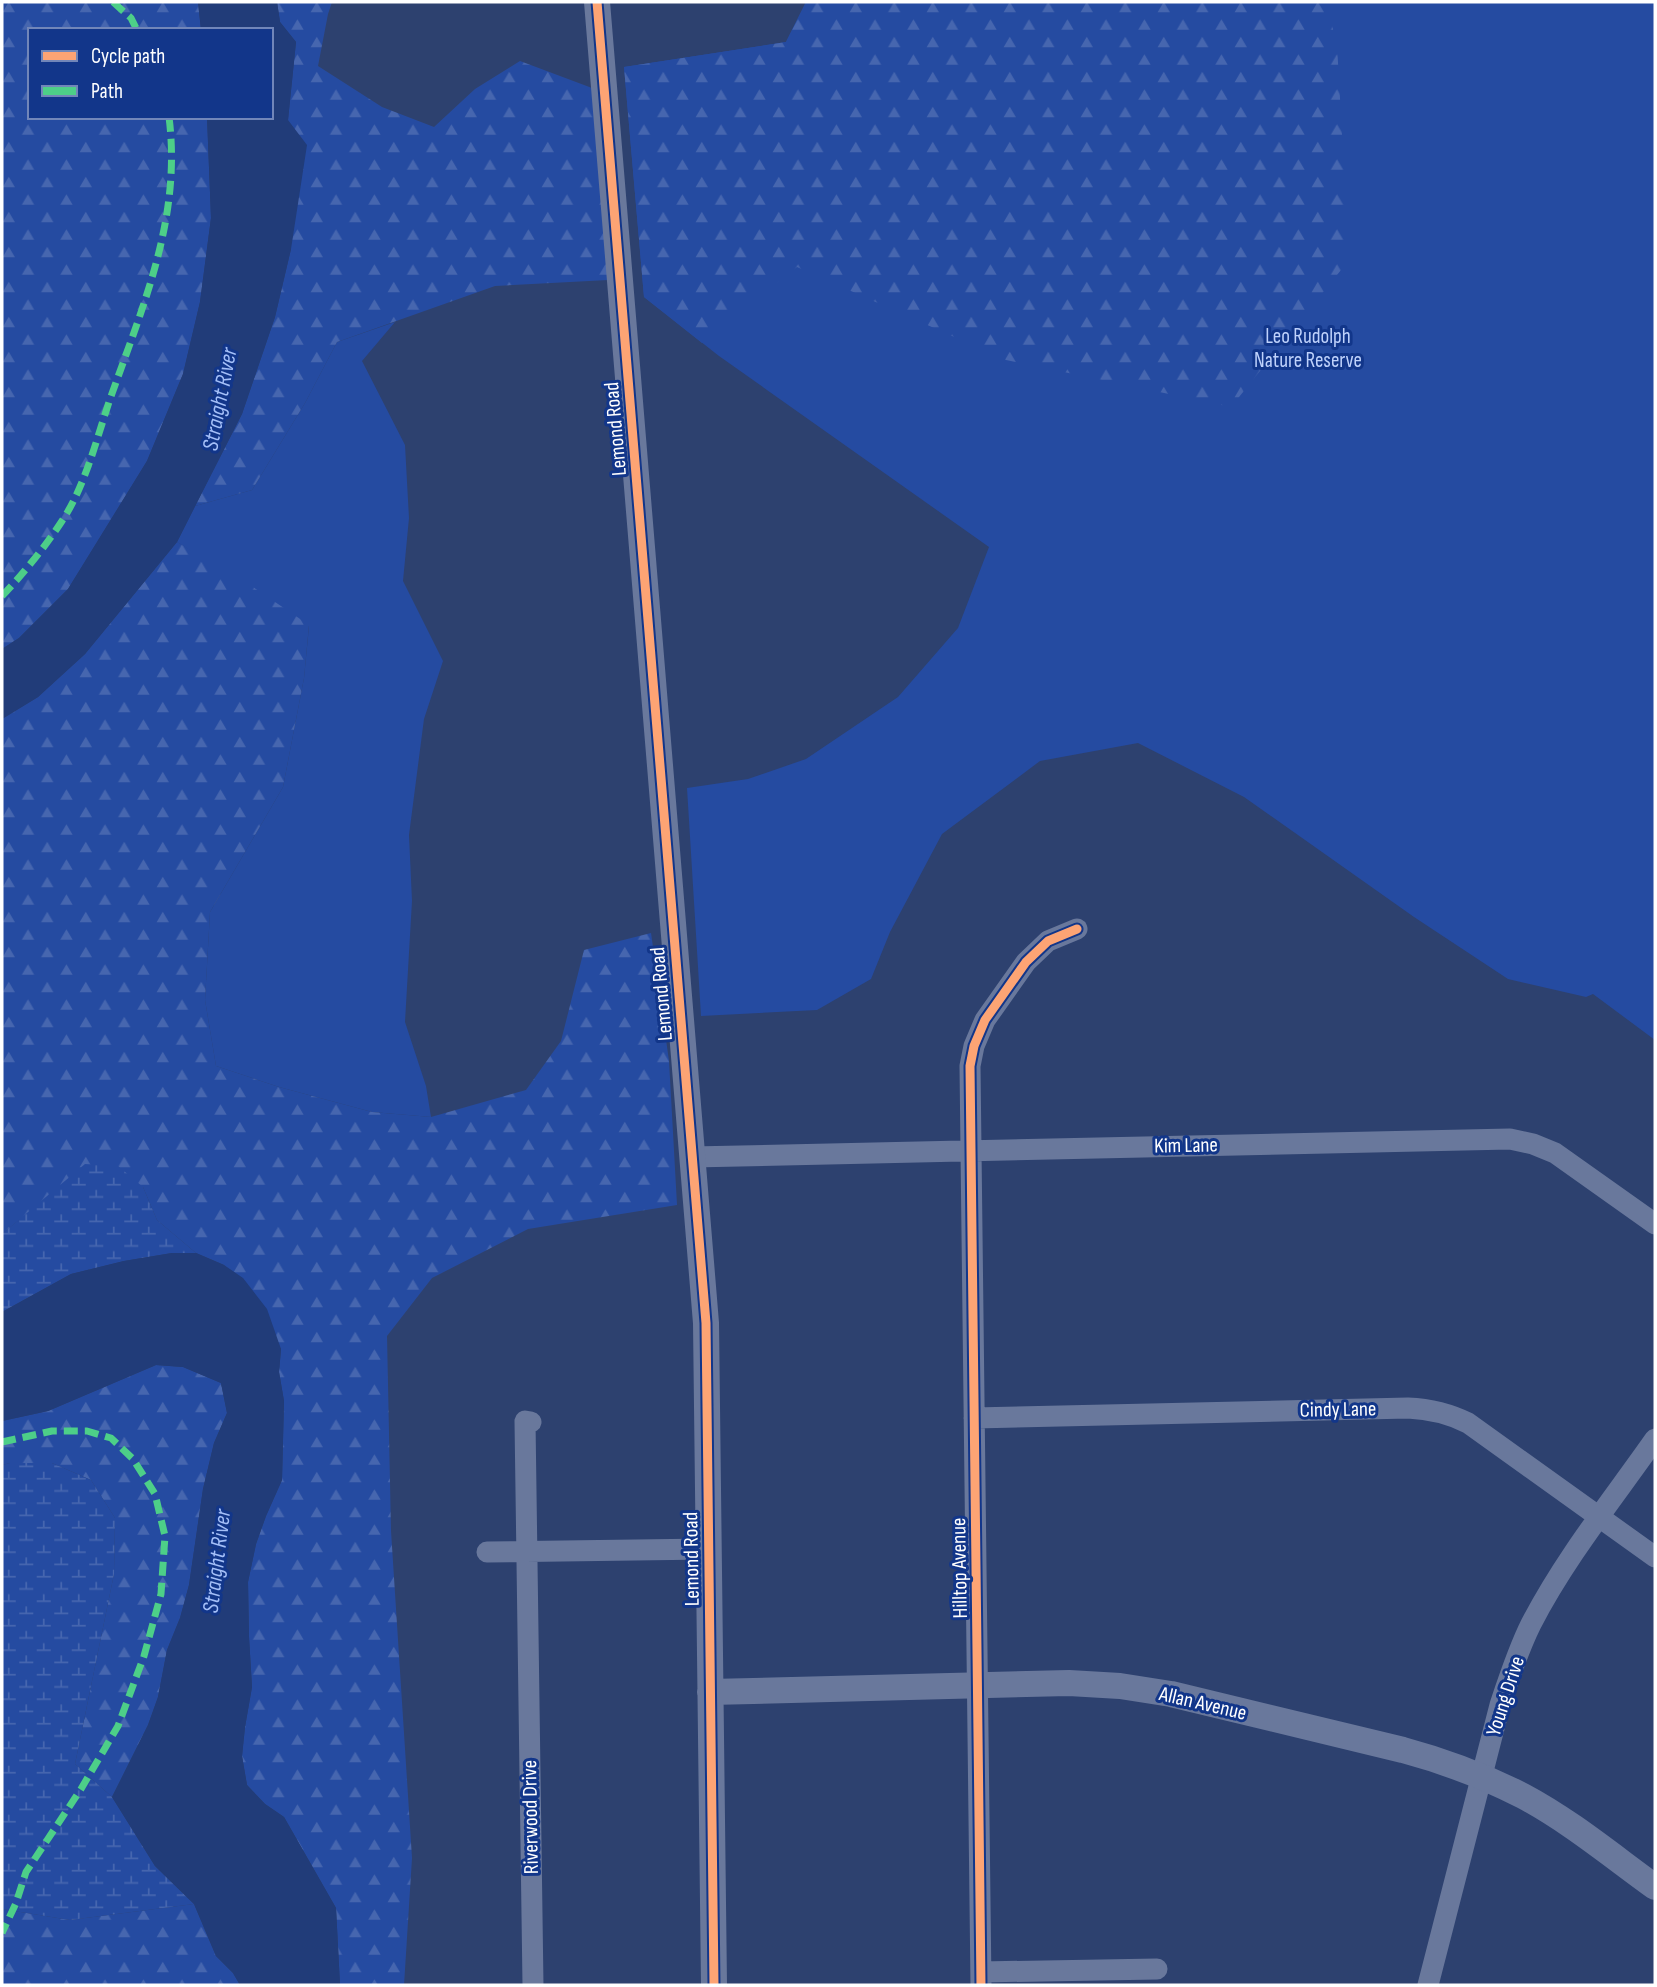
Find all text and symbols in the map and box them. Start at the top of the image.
legend [28,28,273,119]
text: Cycle path [91,44,165,69]
text: Path [91,79,123,104]
park label: Leo Rudolph Nature Reserve [1254,324,1362,373]
water label: Straight River [196,344,244,453]
street label: Lemond Road [599,381,632,477]
street label: Lemond Road [645,946,678,1042]
street label: Kim Lane [1154,1132,1218,1159]
street label: Cindy Lane [1300,1396,1377,1423]
water label: Straight River [197,1506,237,1615]
street label: Lemond Road [678,1512,705,1606]
street label: Hilltop Avenue [946,1517,973,1619]
street label: Young Drive [1481,1653,1530,1739]
street label: Allan Avenue [1156,1681,1249,1726]
street label: Riverwood Drive [517,1760,544,1874]

